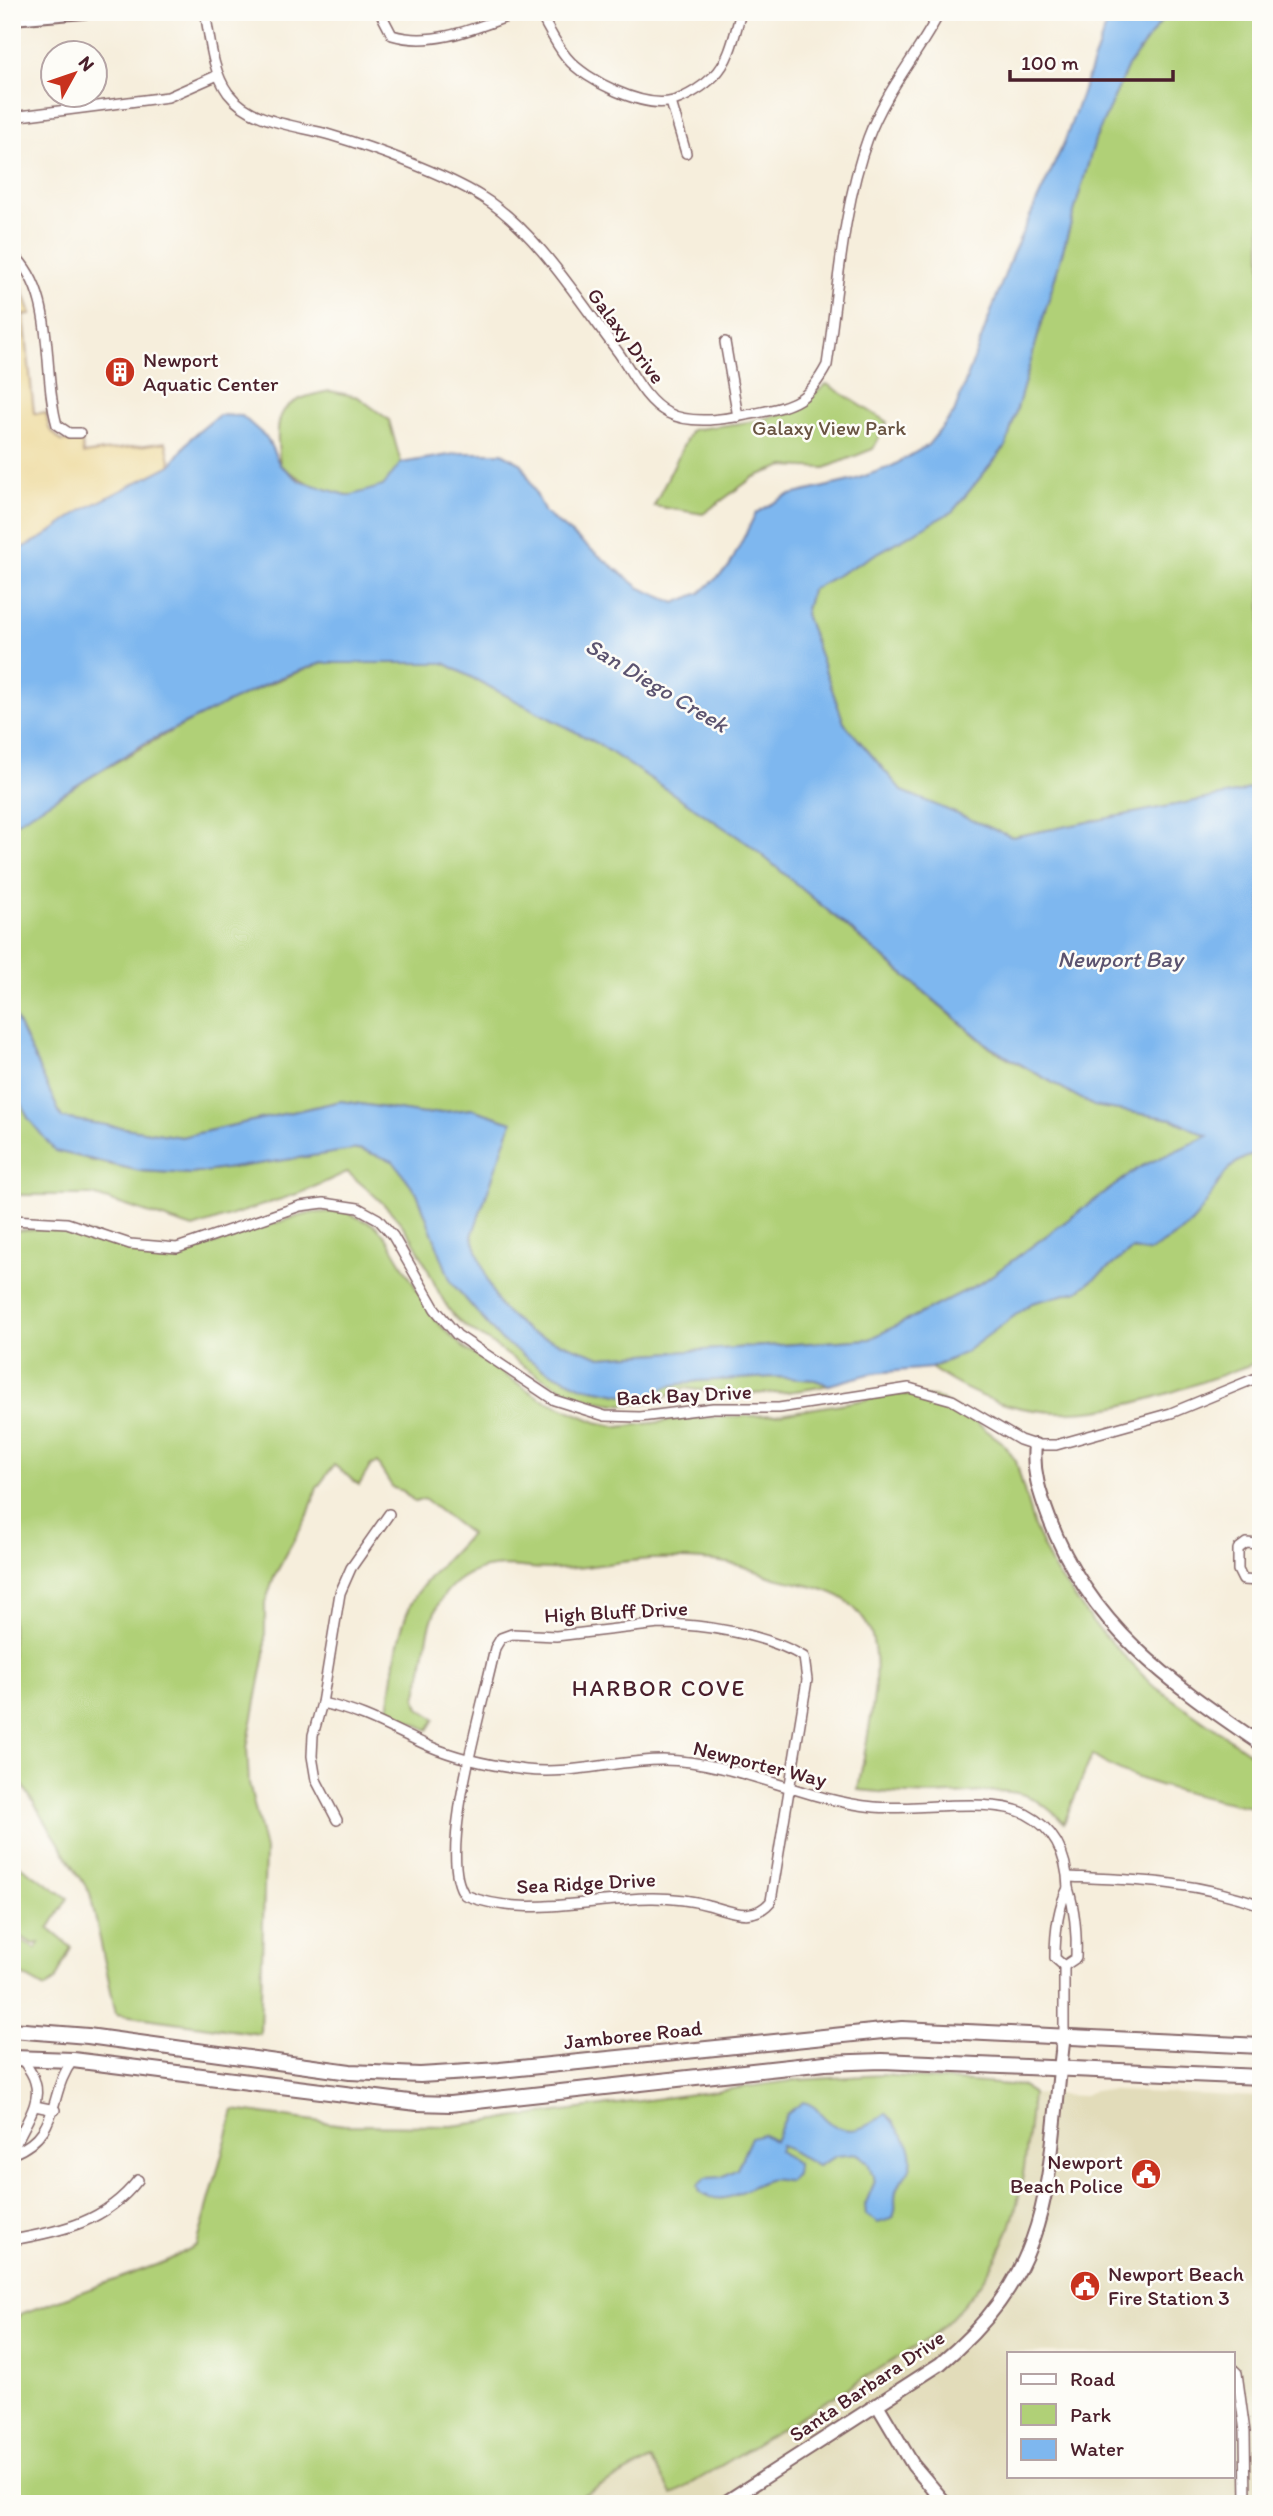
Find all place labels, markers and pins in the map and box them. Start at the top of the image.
place label: Newport Aquatic Center [143,347,279,396]
building icon: Newport Aquatic Center [103,355,137,389]
place label: Newport Beach Police [1010,2149,1123,2198]
public building icon: Newport Beach Police [1129,2157,1163,2191]
place label: Newport Beach Fire Station 3 [1108,2261,1244,2310]
public building icon: Newport Beach Fire Station 3 [1068,2269,1102,2303]

